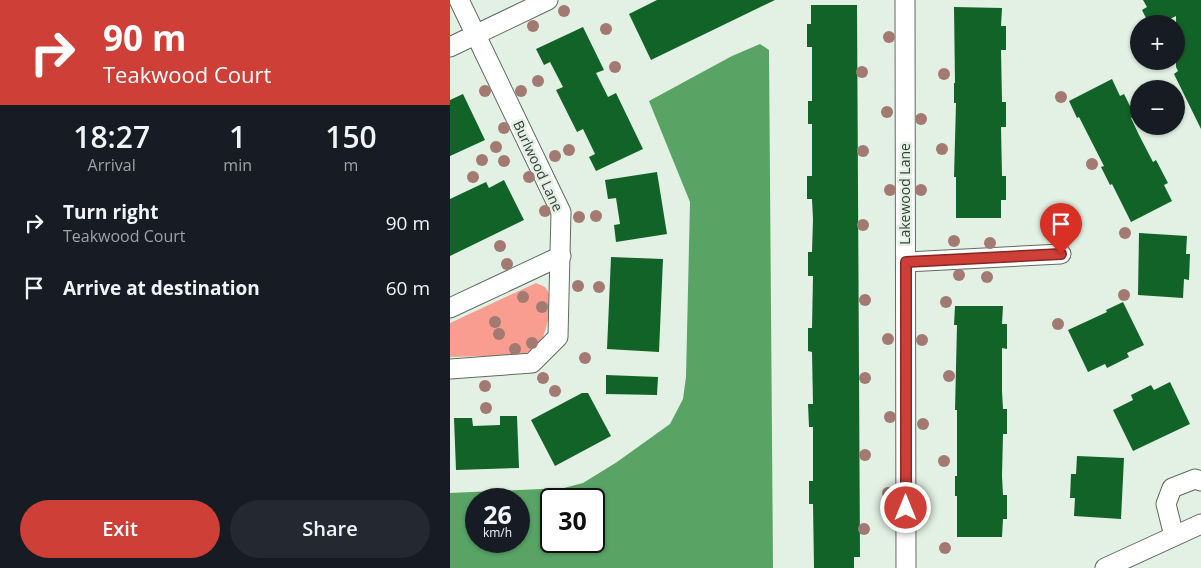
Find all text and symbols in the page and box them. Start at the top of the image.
text: 90 m [103,14,186,61]
map controls [1130,15,1185,135]
button: + [1130,15,1185,70]
icon: right [20,20,85,85]
text: Teakwood Court [103,59,271,89]
button: − [1130,80,1185,135]
text: 18:27 [73,116,150,157]
text: 1 [229,116,246,157]
text: 150 [325,116,377,157]
street label: Burlwood Lane [509,117,568,214]
street label: Lakewood Lane [895,143,914,245]
text: Arrival [88,154,136,176]
text: min [223,154,252,176]
text: m [344,154,358,176]
text: Turn right [63,199,158,225]
pin [1040,203,1082,254]
icon: right [20,209,48,237]
text: 90 m [386,210,430,236]
icon: arrive [1047,210,1075,238]
text: Teakwood Court [63,225,185,247]
icon: arrive [20,274,48,302]
text: Arrive at destination [63,275,260,301]
text: 60 m [386,275,430,301]
position arrow [879,481,931,533]
speed limit sign: 30 [540,488,605,553]
text: 26 [483,497,512,531]
button: Exit [20,500,220,558]
button: Share [230,500,430,558]
text: km/h [483,524,512,541]

